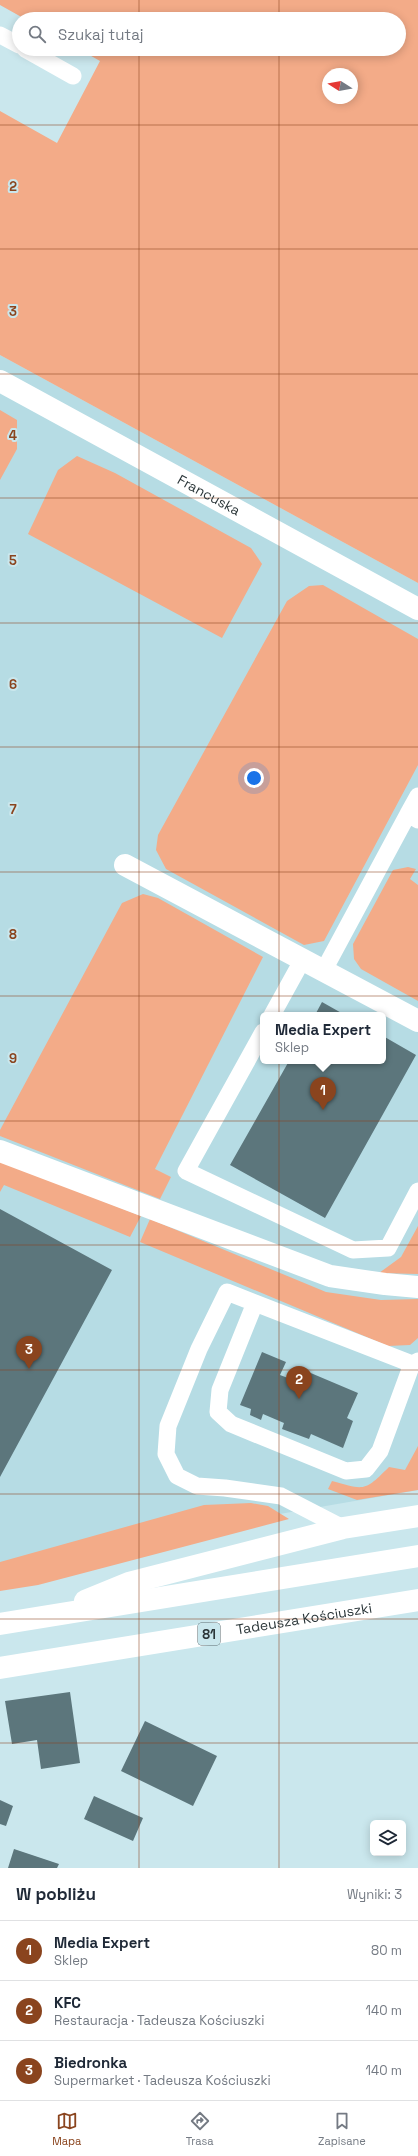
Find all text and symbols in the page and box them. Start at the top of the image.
search box [12,12,406,56]
icon: search [26,23,48,45]
text: Szukaj tutaj [58,25,144,44]
north arrow [322,68,358,104]
text: 2 [9,178,17,195]
text: 3 [9,303,17,320]
text: 4 [9,427,17,444]
street label: Francuska [174,471,244,519]
text: 5 [9,552,17,569]
text: 6 [9,676,17,693]
your location [244,768,264,788]
text: 7 [9,801,17,818]
text: 8 [9,926,17,943]
popup [260,1012,386,1064]
text: Media Expert [275,1020,371,1039]
text: Sklep [275,1039,309,1056]
text: 9 [9,1050,17,1067]
pin: 1 [310,1077,336,1110]
pin: 3 [16,1336,42,1369]
pin: 2 [286,1366,312,1399]
street label: Tadeusza Kościuszki [235,1599,373,1638]
road number: 81 [198,1623,220,1645]
map controls [370,1820,406,1856]
button: layers [370,1820,406,1856]
text: W pobliżu [16,1883,96,1905]
text: Wyniki: 3 [347,1886,402,1903]
text: Media Expert [54,1933,150,1952]
text: 1 [26,1942,32,1959]
text: 80 m [371,1942,402,1959]
text: Sklep [54,1952,88,1969]
text: KFC [54,1993,81,2012]
text: 2 [25,2002,33,2019]
text: 140 m [366,2002,402,2019]
text: Restauracja · Tadeusza Kościuszki [54,2012,265,2029]
text: Biedronka [54,2053,127,2072]
text: 3 [25,2062,33,2079]
text: 140 m [366,2062,402,2079]
text: Supermarket · Tadeusza Kościuszki [54,2072,271,2089]
tab: Mapa [52,2110,81,2148]
tab: Trasa [186,2110,214,2148]
tab: Zapisane [318,2110,366,2148]

